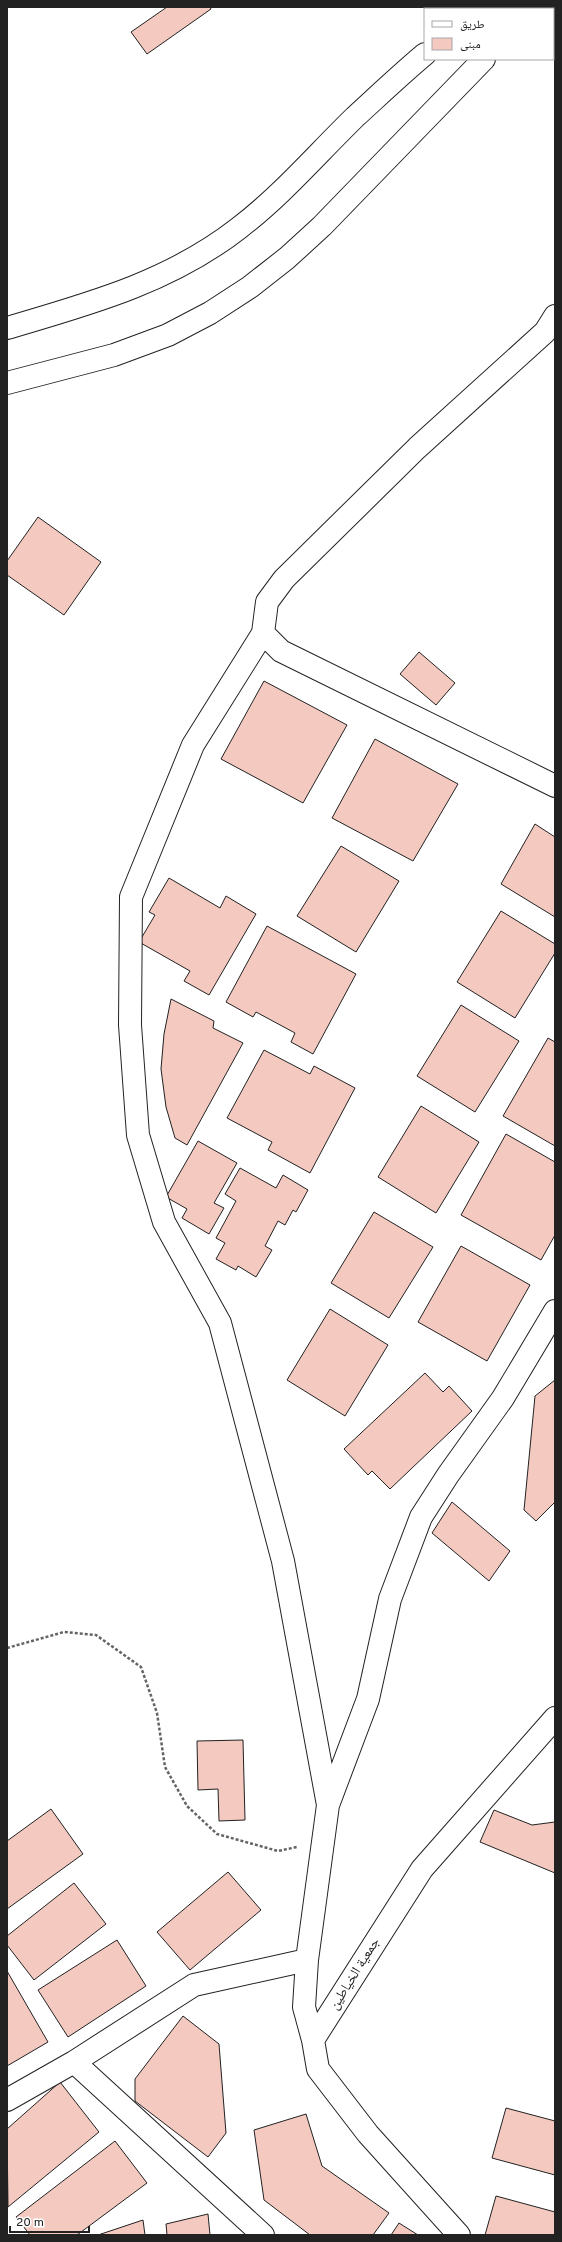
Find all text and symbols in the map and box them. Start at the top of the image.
legend [424,8,554,60]
text: طريق [460,17,485,33]
text: مبنى [460,37,481,53]
street label: جمعية الخياطين [326,1935,384,2013]
scale bar [10,2208,89,2234]
text: 20 m [16,2215,44,2231]

